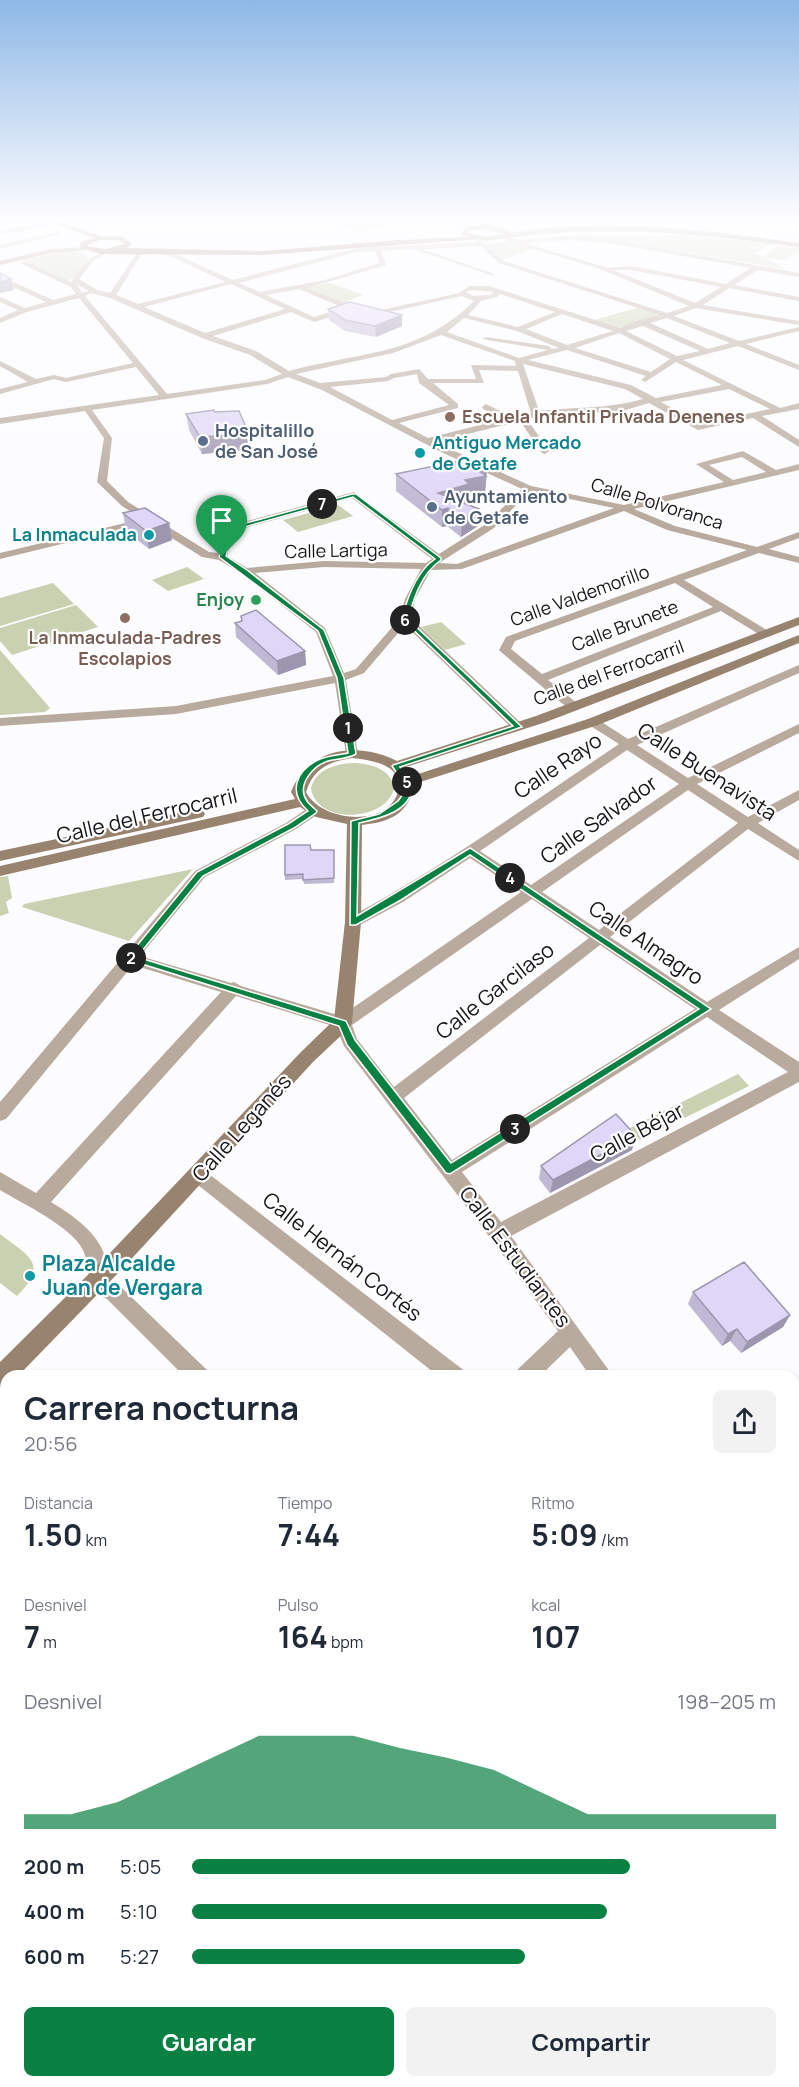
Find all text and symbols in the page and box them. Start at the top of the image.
place label: Escuela Infantil Privada Denenes [462,404,745,428]
marker: Escuela Infantil Privada Denenes [443,410,457,424]
place label: Hospitalillo de San José [215,418,318,463]
place label: Antiguo Mercado de Getafe [432,430,581,475]
marker: Hospitalillo de San José [196,434,210,448]
marker: Antiguo Mercado de Getafe [413,446,427,460]
street label: Calle Polvoranca [588,472,726,535]
place label: Ayuntamiento de Getafe [444,484,567,529]
pin: 7 [307,489,337,519]
text: 7 [318,493,326,515]
pin [196,495,247,557]
marker: Ayuntamiento de Getafe [425,500,439,514]
icon: arrive [205,504,238,537]
place label: La Inmaculada [12,522,137,546]
marker: La Inmaculada [142,528,156,542]
street label: Calle Lartiga [284,537,388,563]
street label: Calle Valdemorillo [507,559,652,631]
place label: Enjoy [196,587,244,611]
marker: Enjoy [249,593,263,607]
street label: Calle Brunete [568,594,681,656]
pin: 6 [390,605,420,635]
text: 6 [400,609,410,631]
marker: La Inmaculada-Padres Escolapios [118,611,132,625]
place label: La Inmaculada-Padres Escolapios [29,625,222,670]
street label: Calle del Ferrocarril [530,634,687,710]
pin: 1 [333,713,363,743]
street label: Calle Buenavista [633,716,783,827]
text: 1 [344,717,352,739]
street label: Calle Rayo [508,726,607,805]
pin: 5 [392,767,422,797]
street label: Calle Salvador [534,768,663,870]
text: 5 [402,771,412,793]
street label: Calle del Ferrocarril [54,781,240,849]
pin: 4 [495,863,525,893]
text: 4 [505,867,515,889]
street label: Calle Almagro [584,893,709,991]
street label: Calle Garcilaso [429,935,559,1045]
pin: 2 [116,943,146,973]
text: 2 [126,947,136,969]
street label: Calle Leganés [185,1067,297,1187]
street label: Calle Béjar [585,1095,689,1169]
pin: 3 [500,1114,530,1144]
text: 3 [510,1118,520,1140]
street label: Calle Estudiantes [454,1180,578,1333]
street label: Calle Hernán Cortés [257,1185,428,1327]
place label: Plaza Alcalde Juan de Vergara [42,1249,203,1301]
marker: Plaza Alcalde Juan de Vergara [23,1269,37,1283]
text: Carrera nocturna [24,1385,299,1430]
button: share [713,1390,776,1453]
text: 20:56 [24,1430,78,1457]
text: Distancia [24,1492,93,1514]
text: Tiempo [278,1492,333,1514]
text: Ritmo [531,1492,575,1514]
text: 1.50 [24,1514,82,1555]
text: 7:44 [278,1514,340,1555]
text: 5:09 [531,1514,598,1555]
text: km [82,1529,107,1551]
text: /km [598,1529,628,1551]
text: Desnivel [24,1594,87,1616]
text: Pulso [278,1594,318,1616]
text: kcal [531,1594,561,1616]
text: 7 [24,1616,40,1657]
text: 164 [278,1616,328,1657]
text: 107 [531,1616,580,1657]
text: m [40,1631,57,1653]
text: bpm [328,1631,363,1653]
text: Desnivel [24,1688,102,1715]
text: 198–205 m [677,1688,776,1715]
text: 200 m [24,1853,84,1880]
text: 5:05 [120,1853,161,1880]
text: 400 m [24,1898,84,1925]
text: 5:10 [120,1898,158,1925]
text: 600 m [24,1943,85,1970]
text: 5:27 [120,1943,159,1970]
button: Guardar [24,2007,394,2076]
button: Compartir [406,2007,776,2076]

